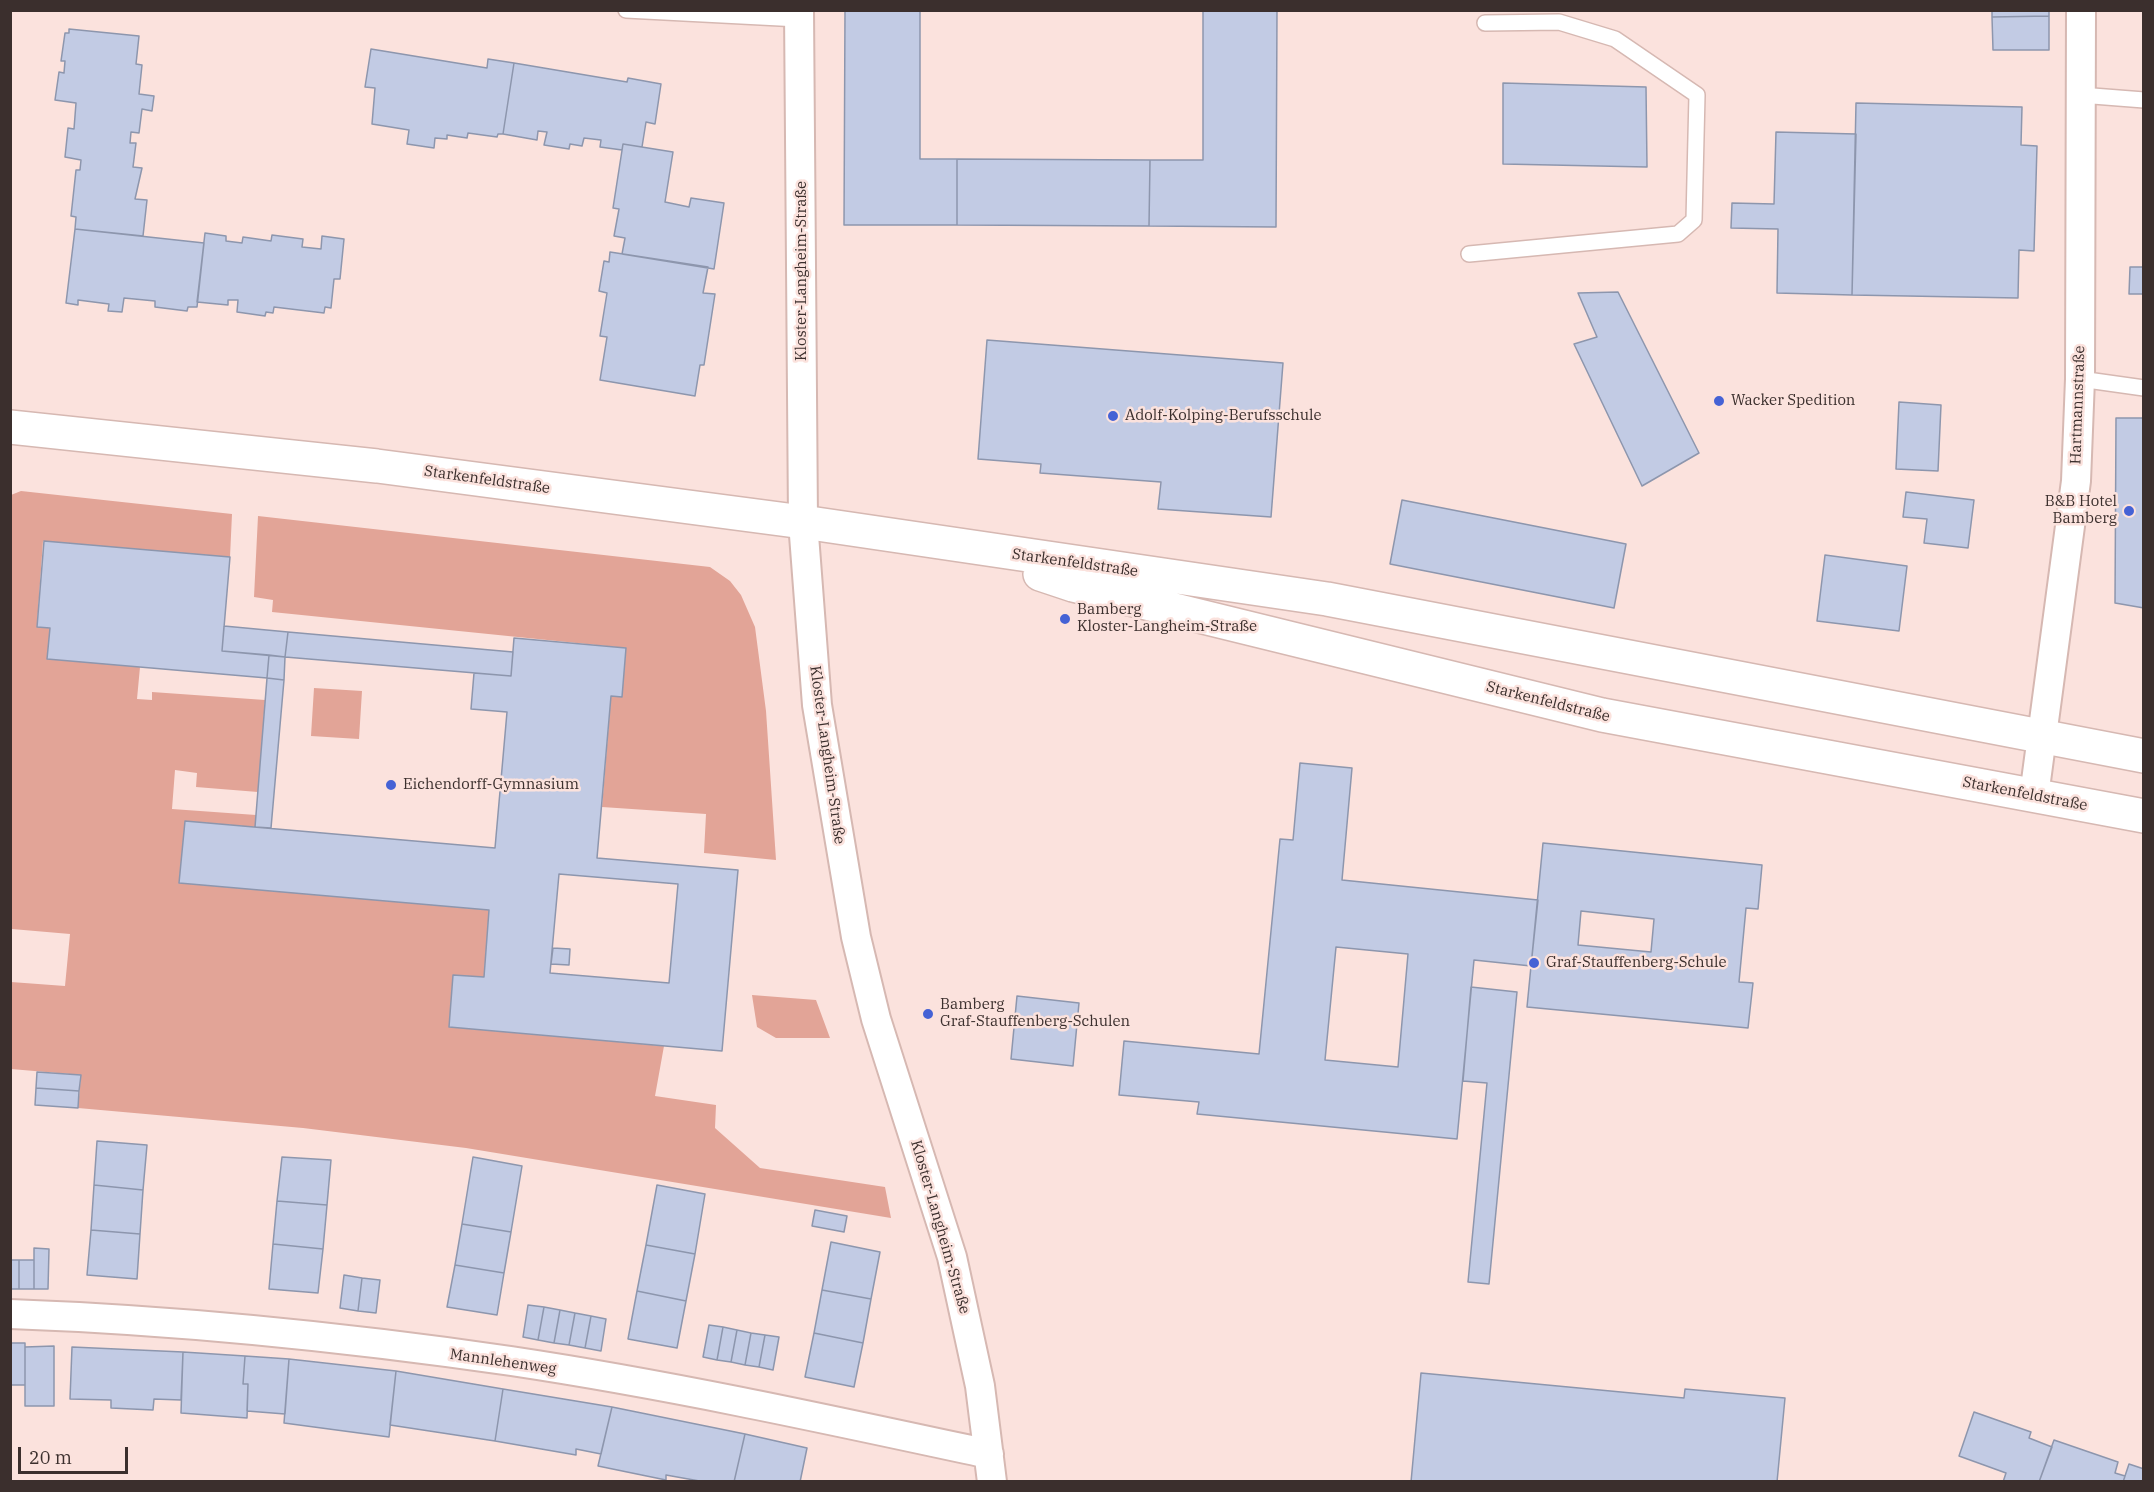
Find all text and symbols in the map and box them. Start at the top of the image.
street label: Kloster-Langheim-Straße [793,181,811,361]
street label: Hartmannstraße [2067,345,2089,465]
place label: Wacker Spedition [1731,392,1855,410]
marker: Wacker Spedition [1712,394,1726,408]
place label: Adolf-Kolping-Berufsschule [1125,407,1322,425]
marker: Adolf-Kolping-Berufsschule [1106,409,1120,423]
street label: Starkenfeldstraße [423,462,551,498]
place label: B&B Hotel Bamberg [2045,493,2117,528]
marker: B&B Hotel Bamberg [2122,504,2136,518]
street label: Starkenfeldstraße [1011,545,1139,581]
place label: Bamberg Kloster-Langheim-Straße [1077,601,1257,636]
marker: Bamberg Kloster-Langheim-Straße [1058,612,1072,626]
street label: Kloster-Langheim-Straße [806,665,848,845]
street label: Starkenfeldstraße [1484,678,1612,726]
street label: Starkenfeldstraße [1961,773,2089,815]
place label: Eichendorff-Gymnasium [403,776,579,794]
marker: Eichendorff-Gymnasium [384,778,398,792]
place label: Graf-Stauffenberg-Schule [1546,954,1727,972]
marker: Graf-Stauffenberg-Schule [1527,956,1541,970]
place label: Bamberg Graf-Stauffenberg-Schulen [940,996,1130,1031]
marker: Bamberg Graf-Stauffenberg-Schulen [921,1007,935,1021]
street label: Kloster-Langheim-Straße [907,1138,973,1316]
street label: Mannlehenweg [448,1346,558,1378]
scale bar [21,1435,130,1473]
text: 20 m [29,1446,72,1469]

